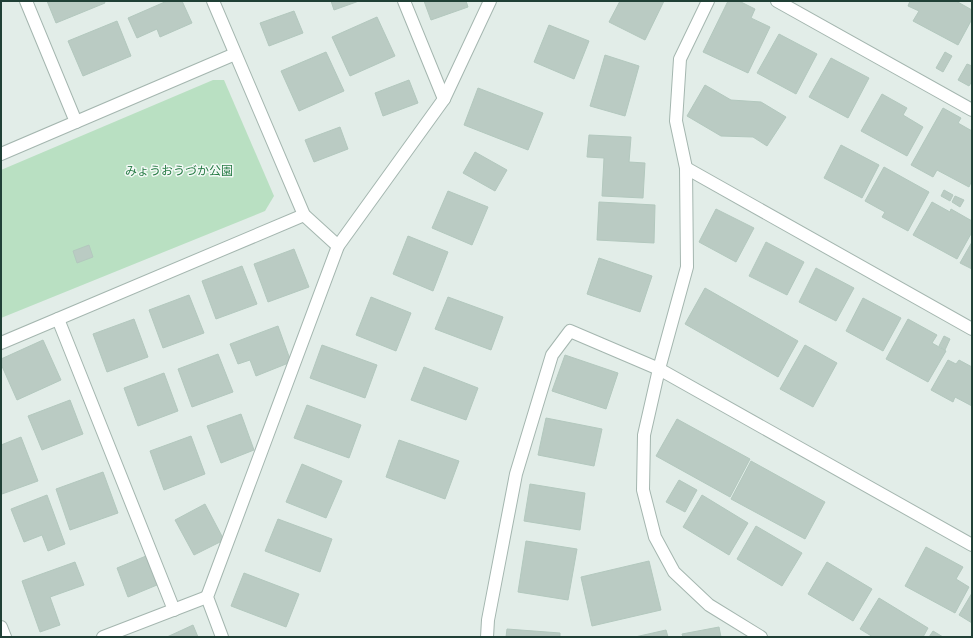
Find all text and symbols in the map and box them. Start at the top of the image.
park label: みょうおうづか公園 [125,163,233,177]

